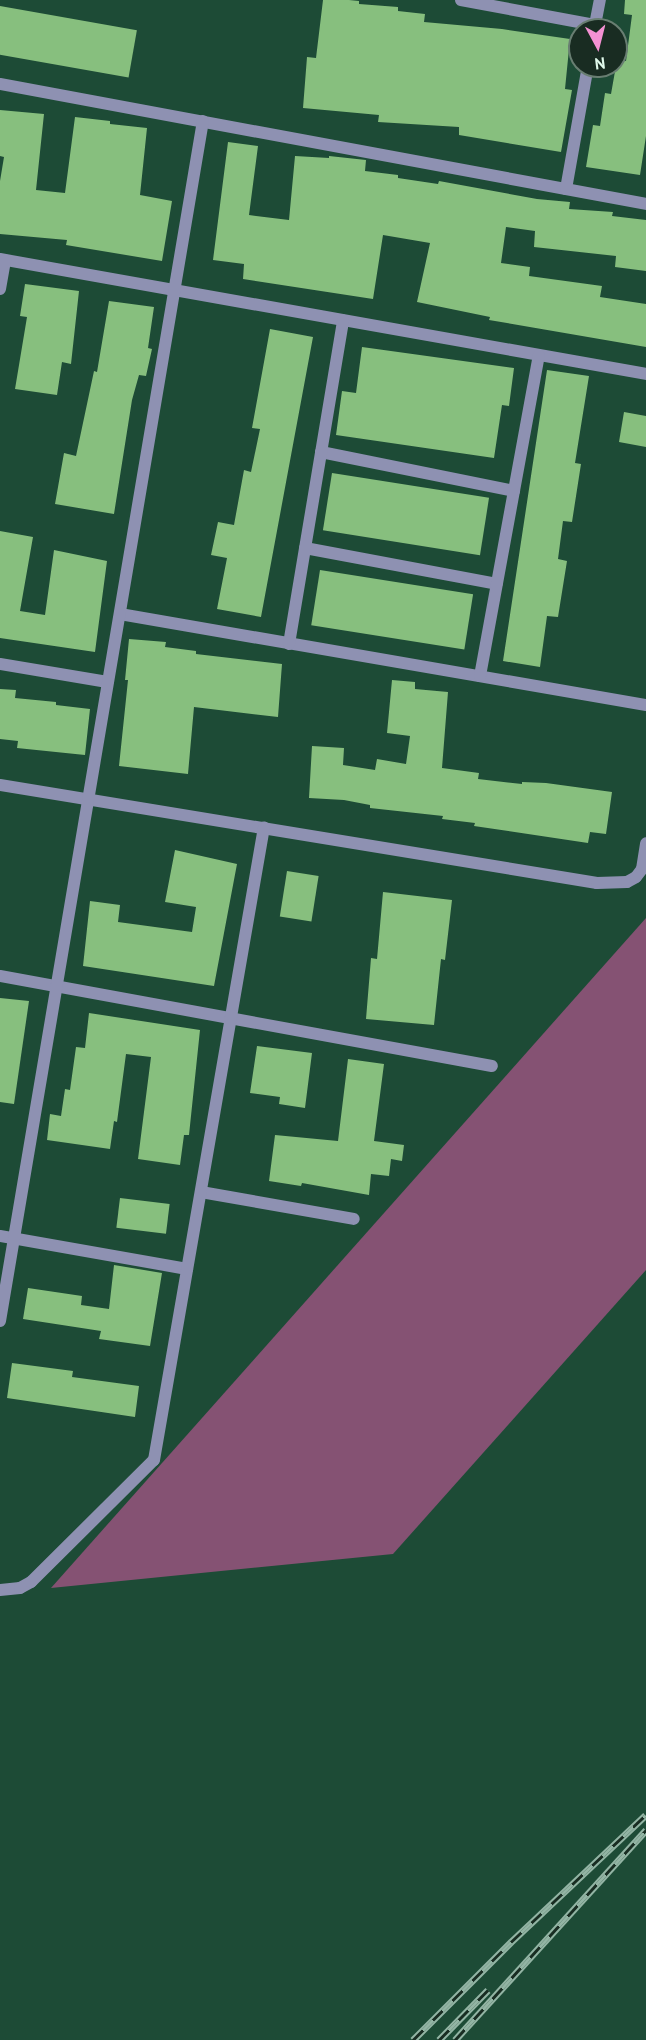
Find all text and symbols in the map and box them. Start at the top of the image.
north arrow [568,18,628,78]
text: N [594,53,606,74]

